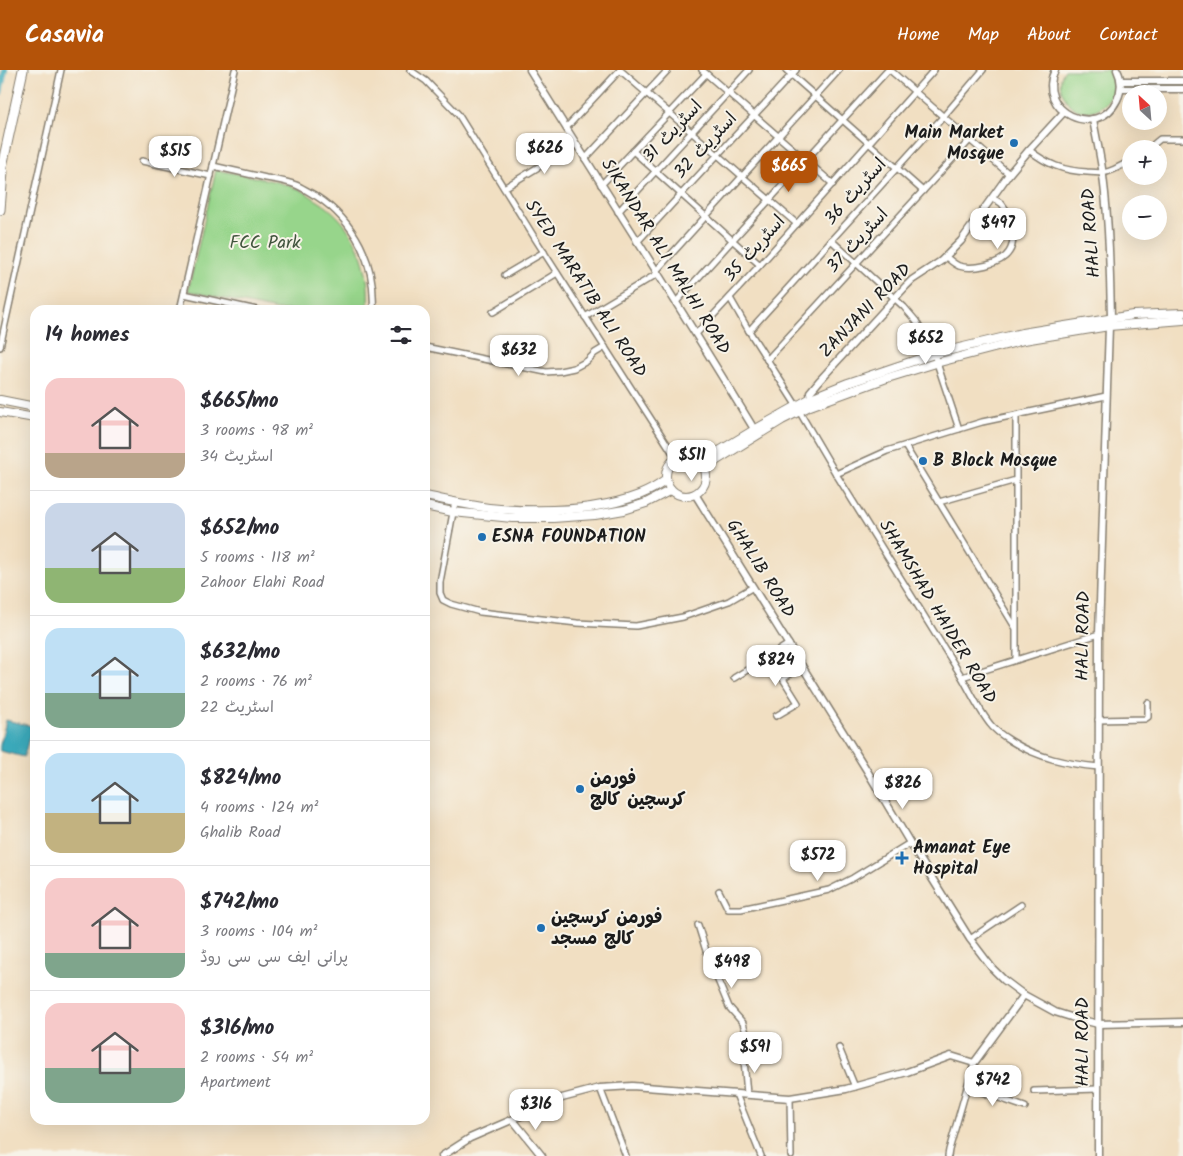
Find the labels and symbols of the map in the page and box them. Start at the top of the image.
north arrow [1122,85,1168,130]
street label: اسٹریٹ 31 [636,94,710,170]
street label: اسٹریٹ 32 [667,106,745,186]
place label: Main Market Mosque [905,119,1005,169]
pin: $626 [515,132,575,175]
pin: $515 [145,136,205,178]
marker: Main Market Mosque [1008,137,1020,149]
pin: $665 [759,150,819,193]
street label: اسٹریٹ 36 [818,152,894,232]
street label: SIKANDAR ALI MALHI ROAD [593,153,738,361]
street label: HALI ROAD [1074,187,1110,279]
street label: SYED MARATIB ALI ROAD [516,194,654,384]
street label: اسٹریٹ 37 [820,202,896,280]
pin: $497 [968,208,1028,250]
street label: اسٹریٹ 35 [717,209,793,289]
park label: FCC Park [230,229,301,258]
street label: ZANJANI ROAD [813,257,919,365]
pin: $652 [896,322,956,365]
pin: $632 [489,334,549,377]
pin: $511 [662,440,722,482]
place label: B Block Mosque [933,447,1057,476]
marker: B Block Mosque [917,455,929,467]
street label: GHALIB ROAD [718,514,802,625]
street label: SHAMSHAD HAIDER ROAD [870,514,1004,710]
place label: ESNA FOUNDATION [492,523,646,552]
marker: ESNA FOUNDATION [476,531,488,543]
street label: HALI ROAD [1069,591,1099,681]
pin: $824 [746,644,806,687]
place label: فورمن کرسچین کالج [590,765,686,815]
pin: $826 [873,768,933,810]
marker: فورمن کرسچین کالج [574,783,586,795]
place label: Amanat Eye Hospital [913,834,1011,884]
pin: $572 [788,840,848,882]
marker: Amanat Eye Hospital [895,851,909,865]
place label: فورمن کرسچین کالج مسجد [551,904,662,954]
marker: فورمن کرسچین کالج مسجد [535,922,547,934]
pin: $498 [702,946,762,989]
street label: HALI ROAD [1069,997,1098,1087]
pin: $591 [725,1032,785,1074]
pin: $742 [963,1064,1023,1107]
pin: $316 [506,1088,566,1131]

